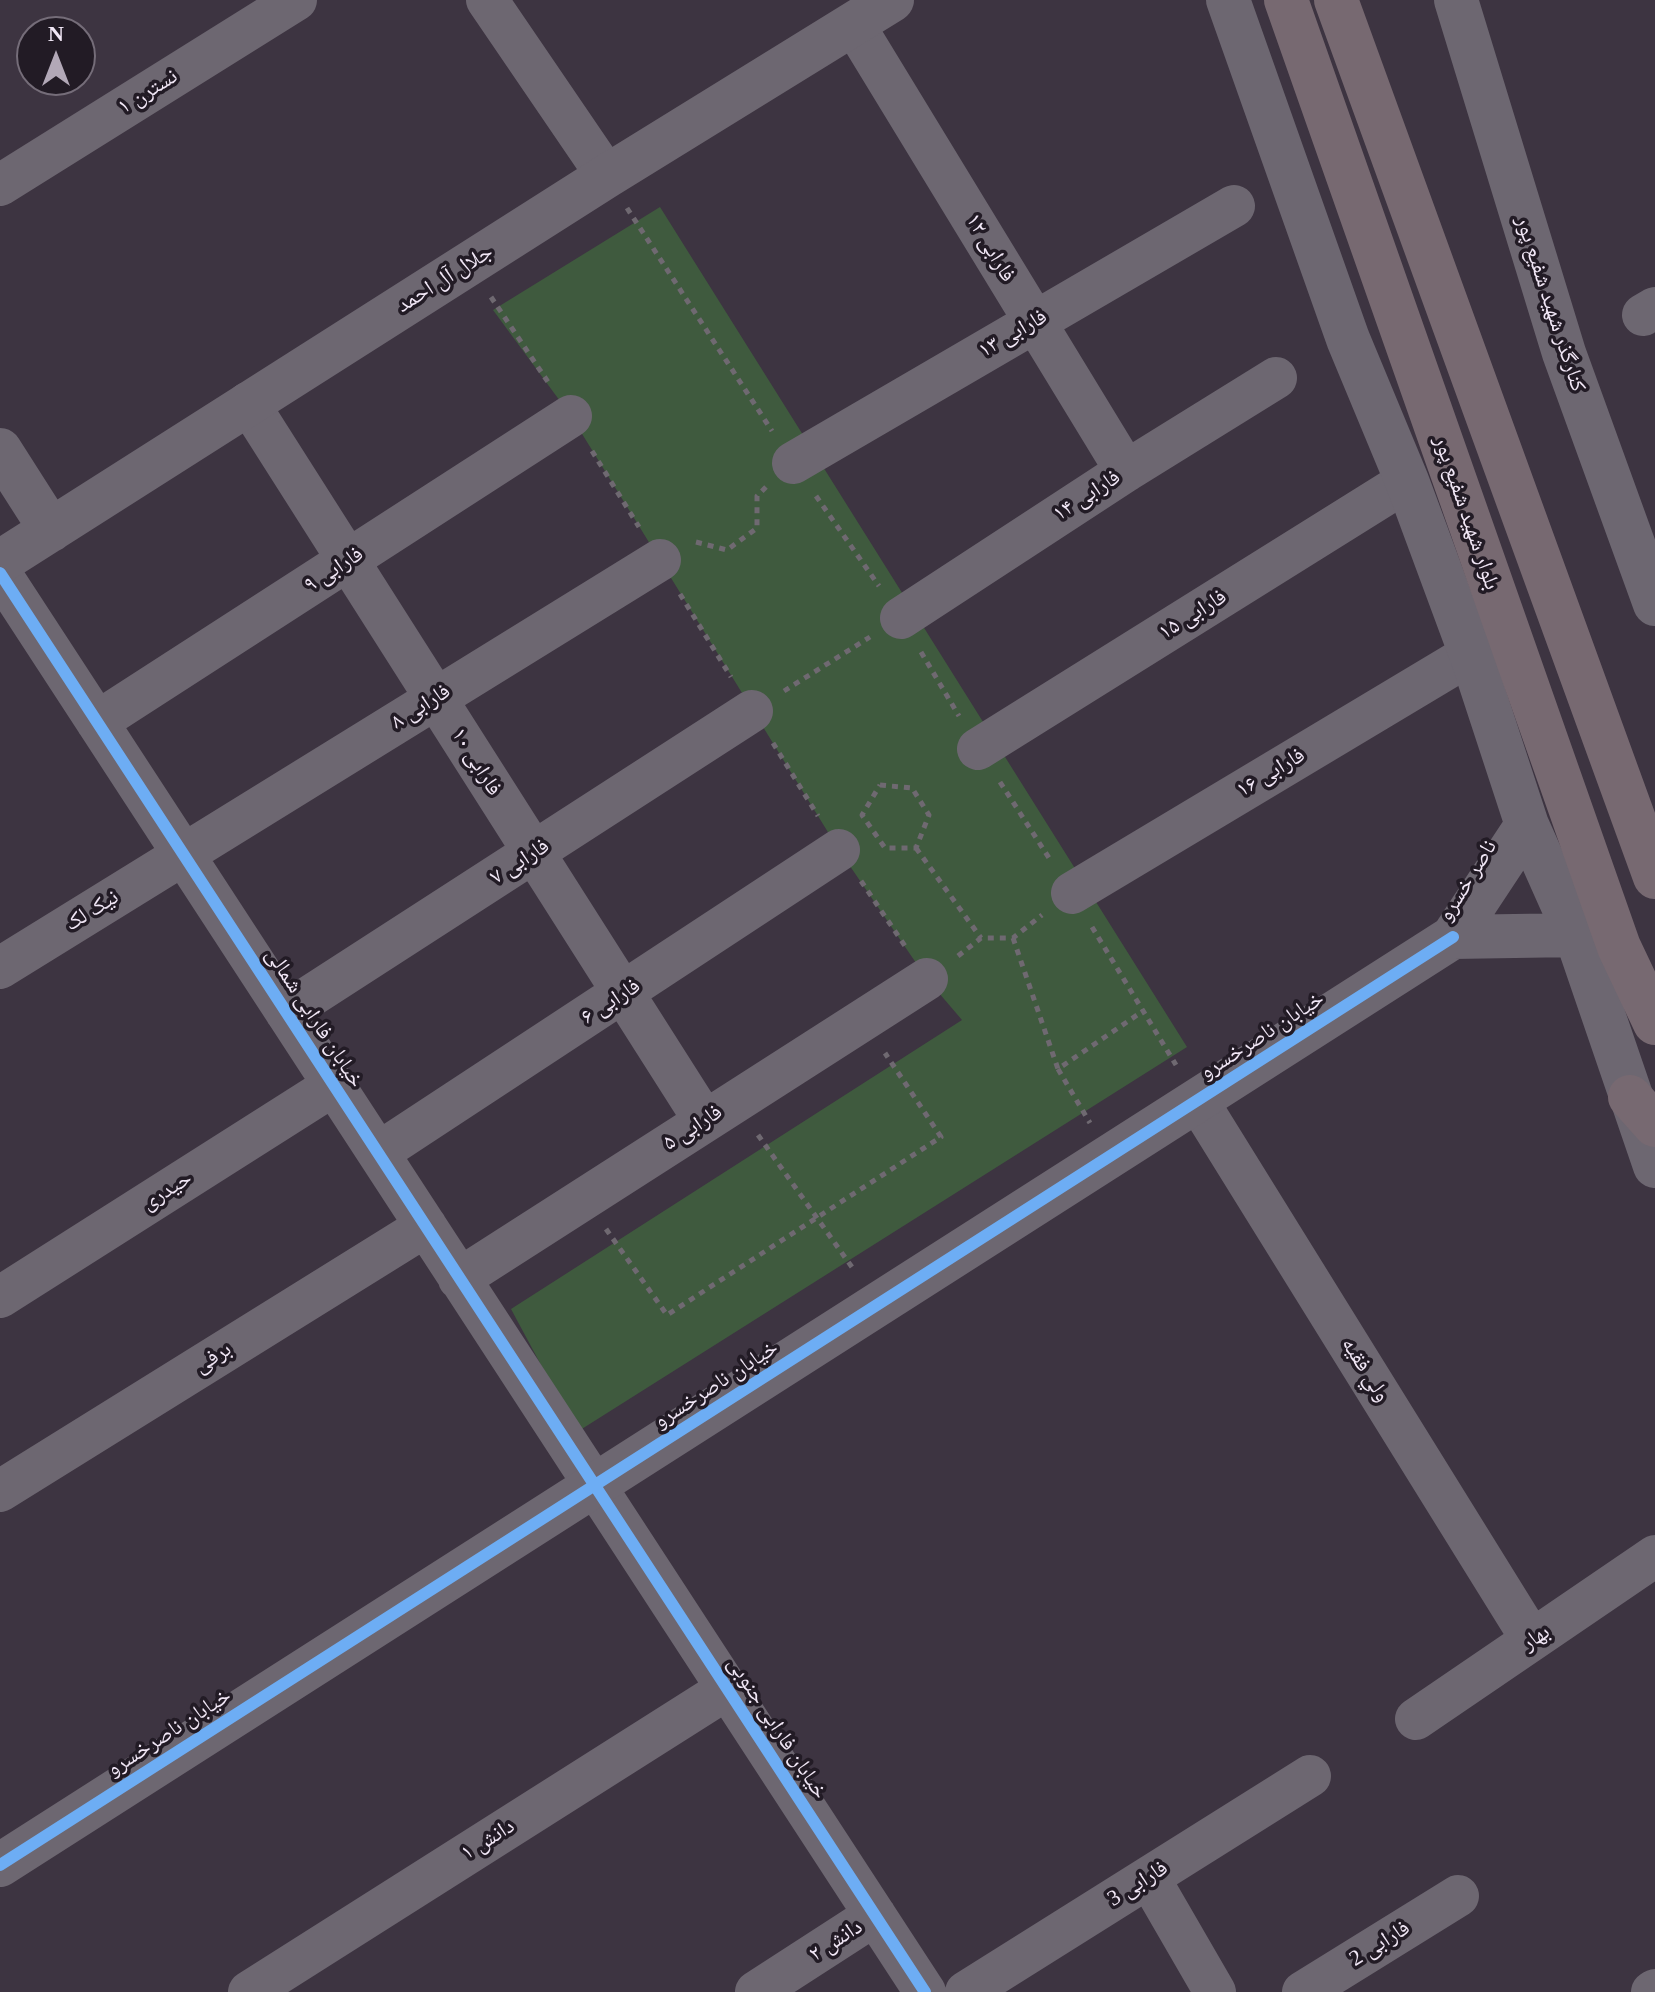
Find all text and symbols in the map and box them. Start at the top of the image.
north arrow [16,16,96,96]
text: N [48,21,64,46]
street label: نسترن ۱ [113,63,183,121]
street label: فارابی ۱۲ [959,209,1021,287]
street label: کنارگذر شهید شفیع پور [1509,213,1591,395]
street label: جلال آل احمد [392,239,498,319]
street label: فارابی ۱۳ [974,304,1052,364]
street label: بلوار شهید شفیع پور [1427,433,1505,593]
street label: فارابی ۱۴ [1048,465,1126,527]
street label: فارابی ۹ [300,541,368,599]
street label: فارابی ۱۵ [1154,584,1232,646]
street label: فارابی ۸ [386,679,456,735]
street label: فارابی ۱۰ [445,723,507,801]
street label: فارابی ۱۶ [1232,742,1310,804]
street label: فارابی ۷ [486,833,554,891]
street label: ناصر خسرو [1433,835,1503,927]
street label: نیک لک [60,884,124,938]
street label: خیابان فارابی شمالی [259,943,369,1093]
street label: فارابی ۶ [577,973,645,1031]
street label: خیابان ناصرخسرو [1195,986,1329,1086]
street label: فارابی ۵ [659,1099,727,1157]
street label: حیدری [137,1165,197,1217]
street label: ولي فقيه [1335,1333,1395,1407]
street label: خیابان ناصرخسرو [649,1335,783,1435]
street label: برفی [189,1336,237,1380]
street label: بهار [1517,1619,1555,1657]
street label: خیابان فارابی جنوبی [721,1652,833,1804]
street label: خیابان ناصرخسرو [102,1683,236,1783]
street label: دانش ۱ [456,1813,520,1867]
street label: فارابی 3 [1103,1855,1173,1913]
street label: دانش ۲ [804,1914,868,1968]
street label: فارابی 2 [1345,1915,1415,1973]

